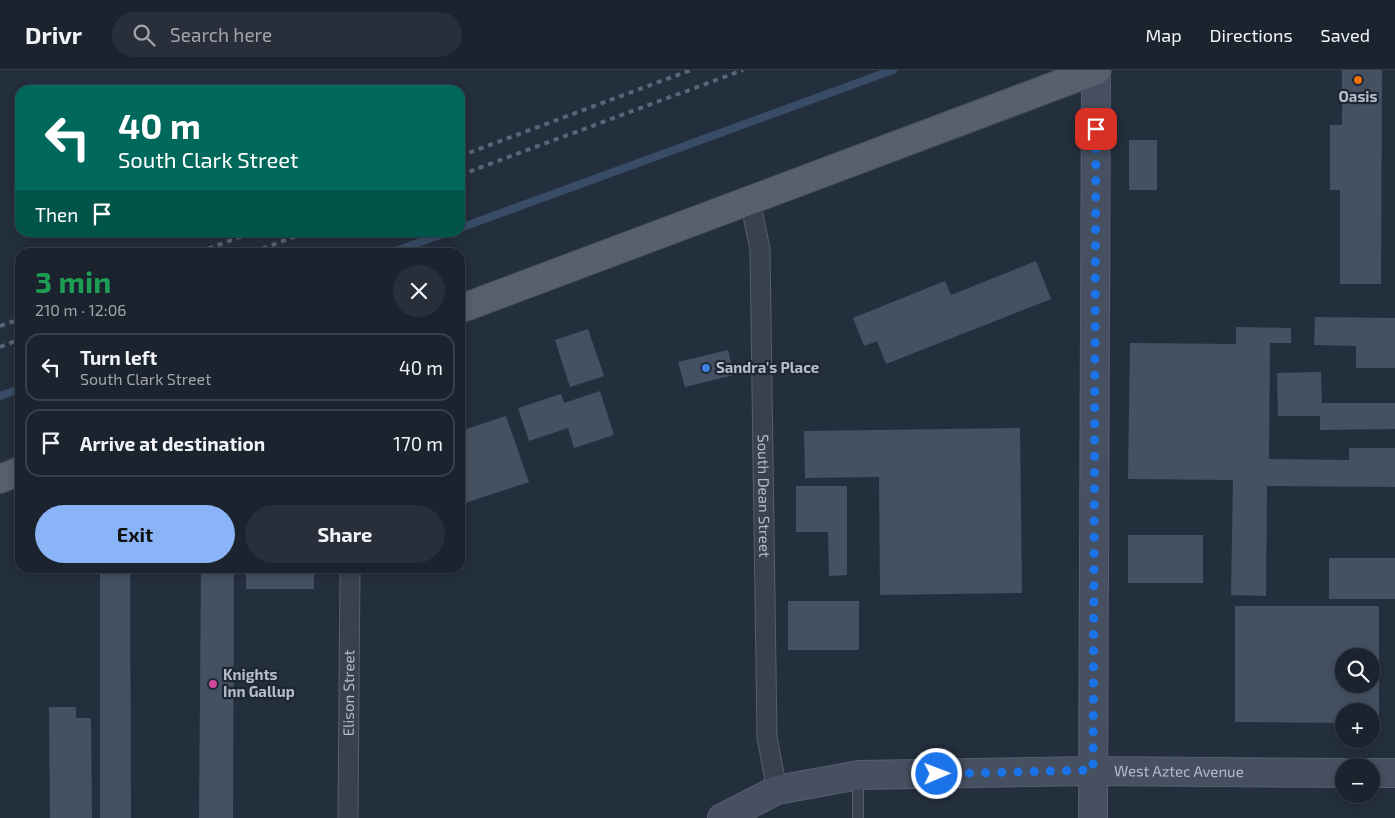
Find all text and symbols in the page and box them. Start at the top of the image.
search box [112,12,462,57]
text: Drivr [25,20,82,49]
icon: search [130,21,158,49]
text: Search here [170,23,272,46]
text: Map [1145,24,1182,46]
text: Directions [1210,24,1293,46]
text: Saved [1321,24,1370,46]
marker: Oasis [1352,74,1364,86]
place label: Oasis [1339,87,1377,105]
text: 40 m [118,104,201,146]
icon: left [35,105,100,170]
pin [1075,108,1117,150]
icon: arrive [1082,115,1110,143]
text: South Clark Street [118,146,298,172]
icon: arrive [88,200,116,228]
text: Then [35,203,78,226]
text: 3 min [35,263,111,299]
button: close [393,265,445,317]
text: 210 m · 12:06 [35,300,126,319]
text: Turn left [80,346,157,369]
icon: left [37,353,65,381]
text: 40 m [399,356,443,379]
place label: Sandra's Place [716,358,819,376]
marker: Sandra's Place [700,362,712,374]
text: South Clark Street [80,369,211,388]
icon: arrive [37,429,65,457]
text: Arrive at destination [80,432,265,455]
text: 170 m [393,432,443,455]
street label: South Dean Street [755,434,774,558]
button: Exit [35,505,235,563]
button: Share [245,505,445,563]
map controls [1335,648,1380,803]
button: search [1335,648,1380,693]
street label: Elison Street [339,649,357,736]
place label: Knights Inn Gallup [223,665,295,700]
marker: Knights Inn Gallup [207,678,219,690]
button: + [1335,703,1380,748]
position arrow [910,747,962,799]
button: − [1335,758,1380,803]
street label: West Aztec Avenue [1114,761,1244,780]

